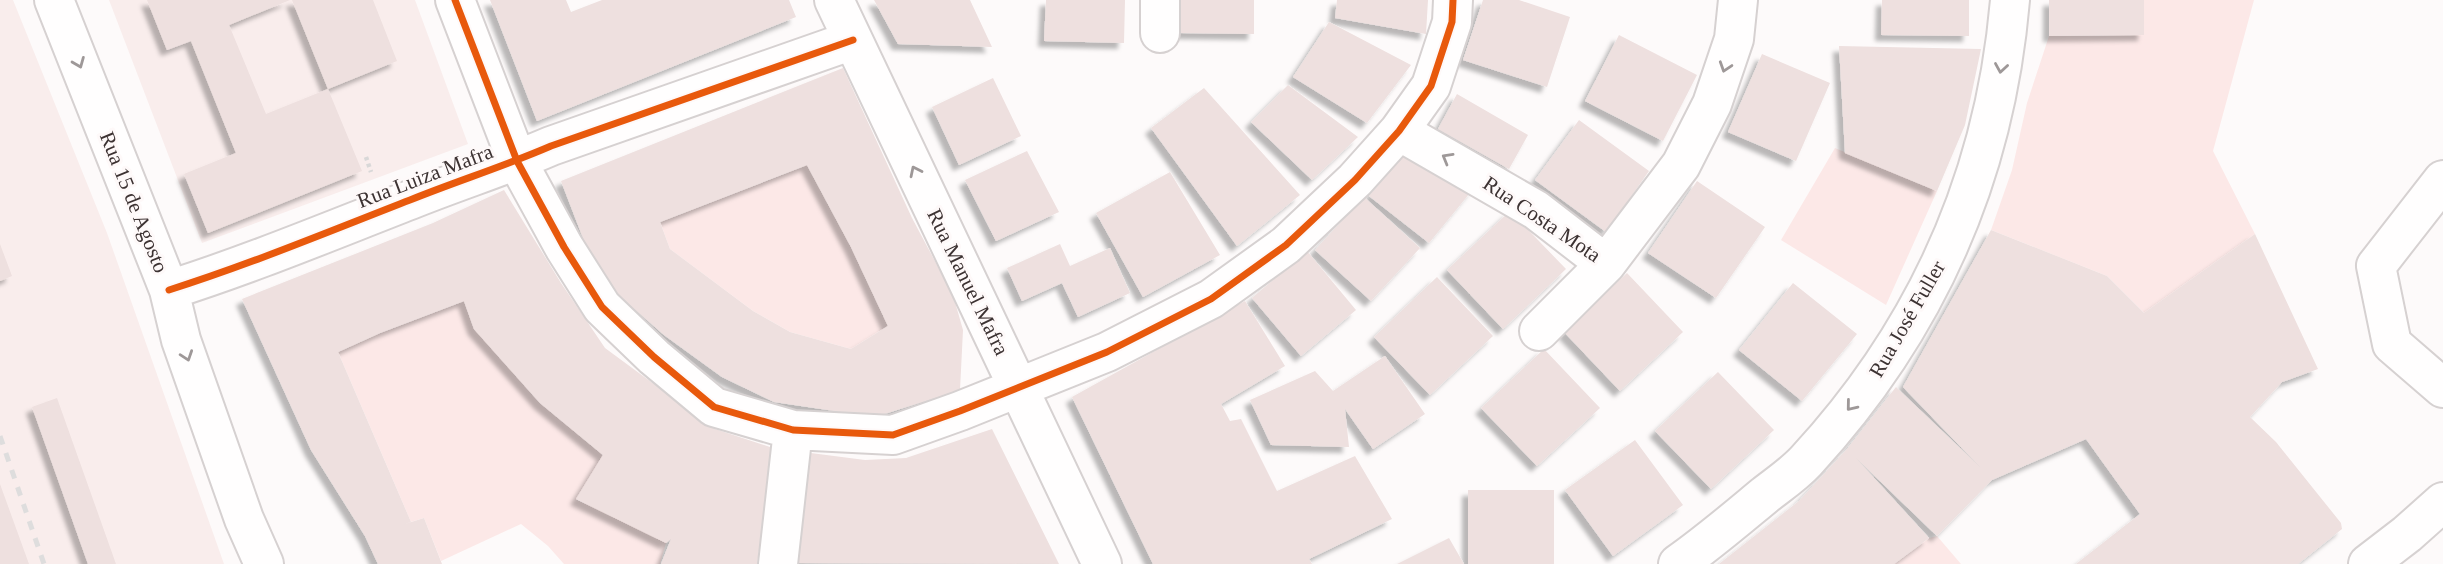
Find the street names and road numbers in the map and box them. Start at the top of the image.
street label: Rua 15 de Agosto [95,128,173,276]
street label: Rua Luiza Mafra [354,139,497,213]
street label: Rua Costa Mota [1479,171,1606,267]
street label: Rua Manuel Mafra [922,205,1014,360]
street label: Rua José Fuller [1864,256,1950,382]

